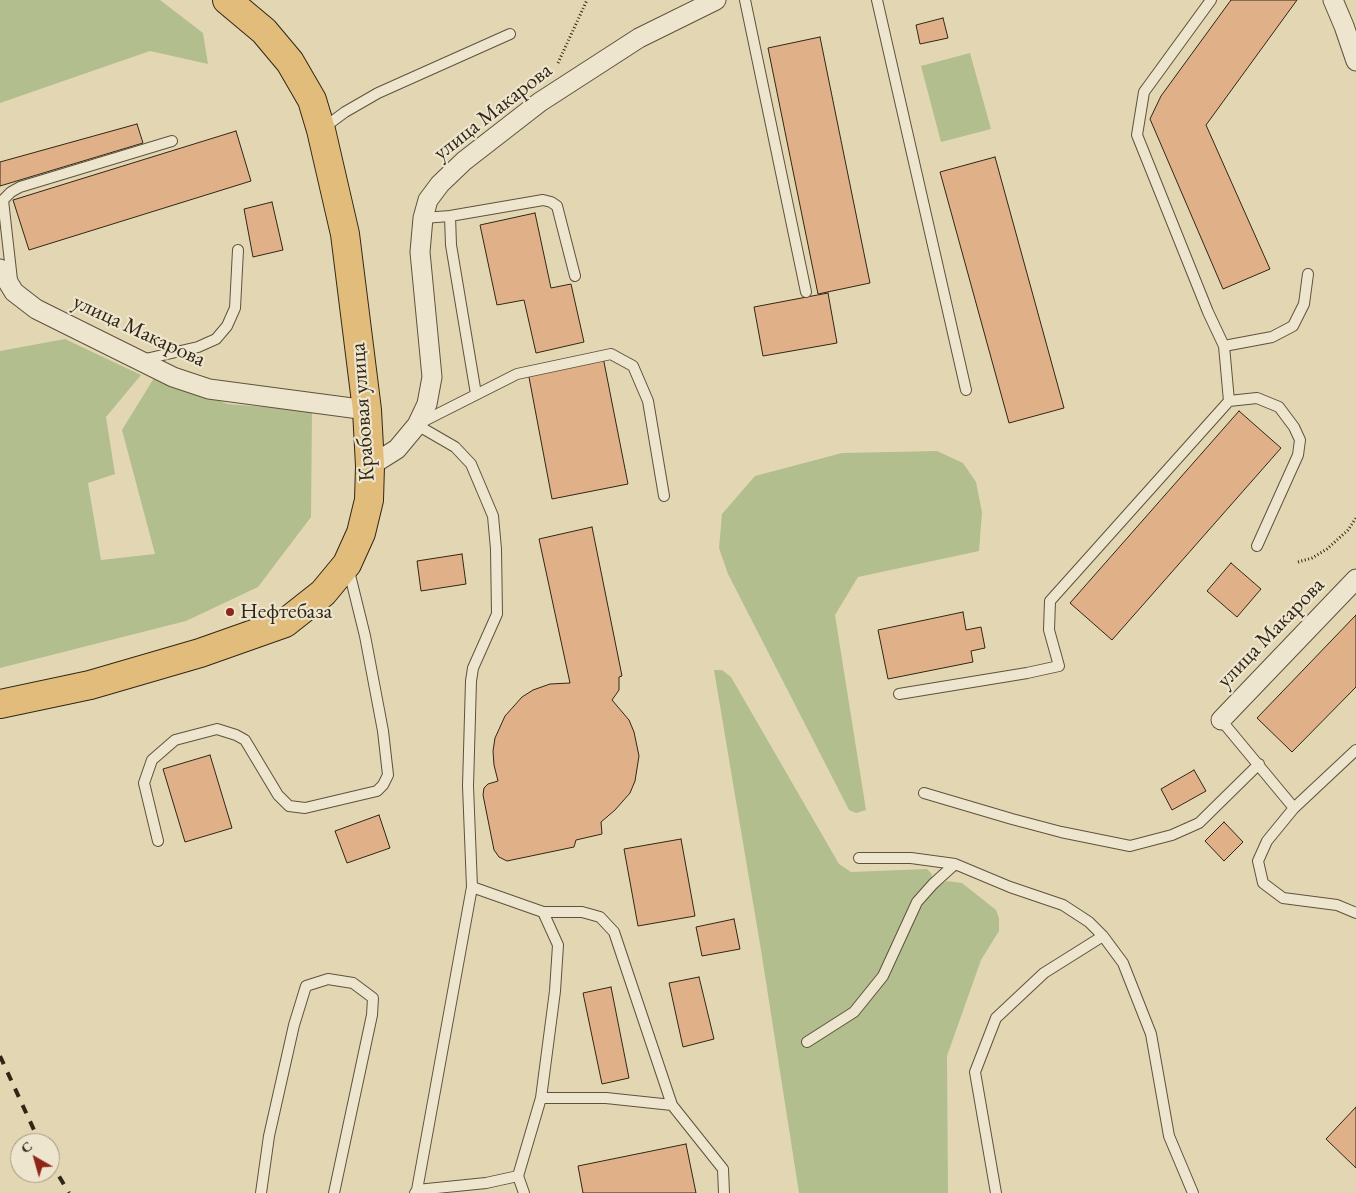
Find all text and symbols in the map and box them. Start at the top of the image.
street label: улица Макарова [428,57,558,167]
street label: улица Макарова [68,289,210,373]
street label: Крабовая улица [345,342,381,482]
street label: улица Макарова [1212,572,1330,694]
place label: Нефтебаза [240,599,332,625]
marker: Нефтебаза [224,606,236,618]
north arrow [10,1133,60,1183]
text: С [17,1137,36,1157]

